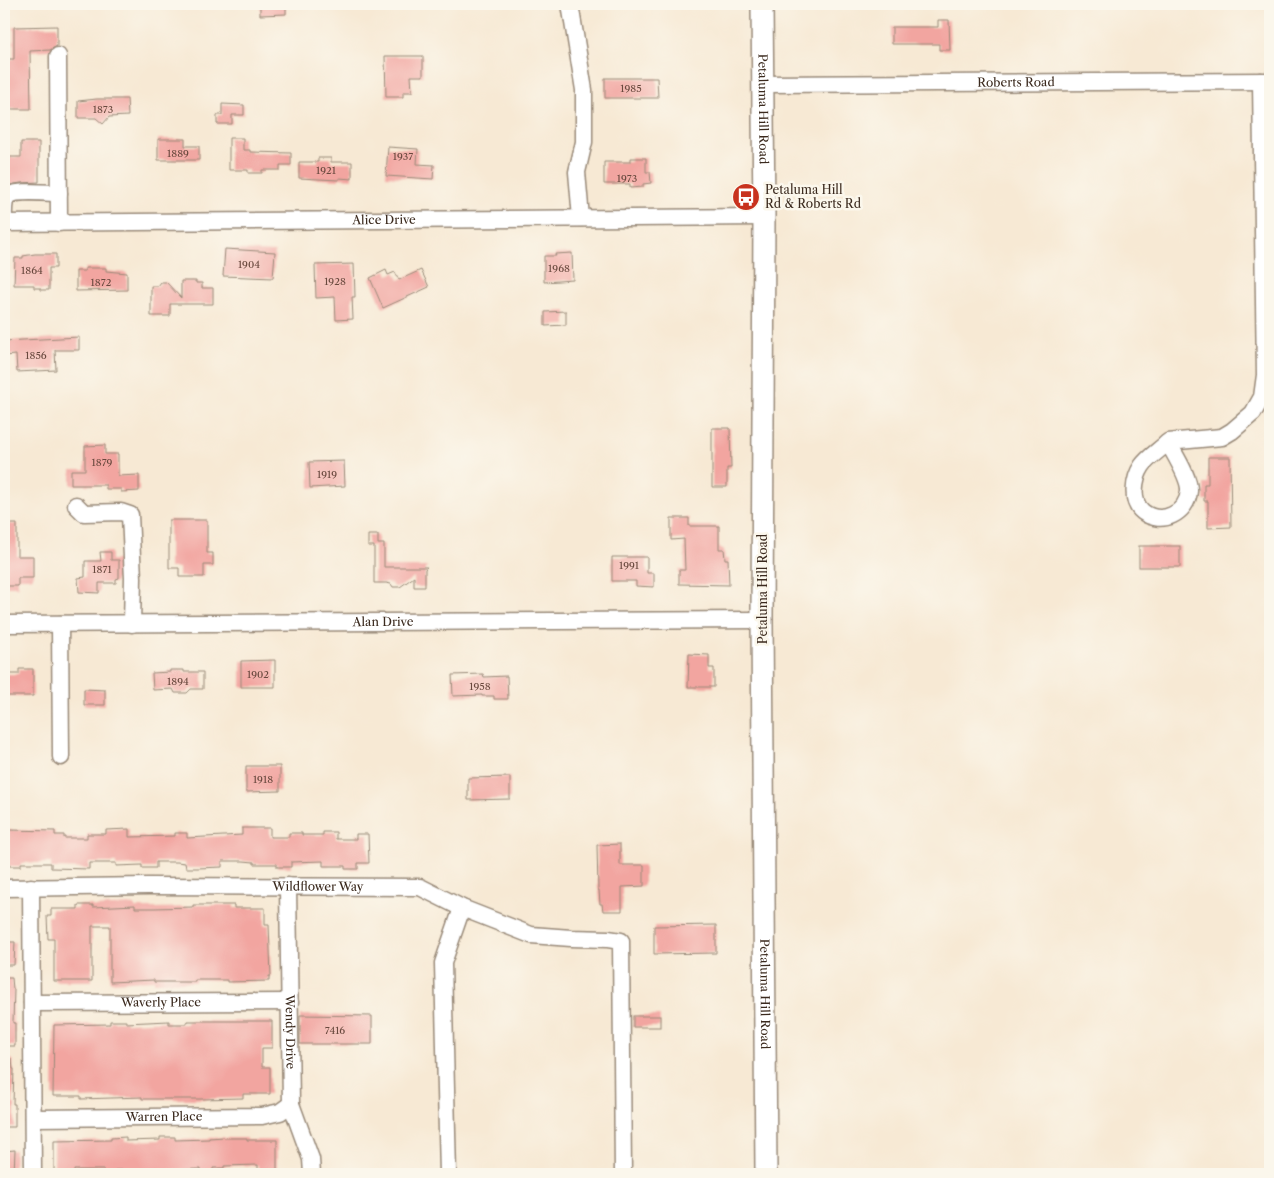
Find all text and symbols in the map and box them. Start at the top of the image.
street label: Petaluma Hill Road [755,54,772,165]
street label: Roberts Road [977,74,1055,90]
house number: 1985 [620,82,642,95]
house number: 1873 [93,103,113,116]
house number: 1889 [167,147,189,160]
house number: 1937 [393,150,413,163]
house number: 1921 [316,164,337,177]
house number: 1973 [617,172,637,185]
bus stop icon: Petaluma Hill Rd & Roberts Rd [731,182,761,212]
place label: Petaluma Hill Rd & Roberts Rd [765,182,862,211]
street label: Alice Drive [351,212,416,227]
house number: 1904 [238,258,260,271]
house number: 1968 [548,262,570,275]
house number: 1864 [21,264,43,277]
house number: 1928 [324,275,346,288]
house number: 1872 [91,276,112,289]
house number: 1856 [25,349,47,362]
house number: 1879 [92,456,113,469]
house number: 1919 [317,468,337,481]
street label: Petaluma Hill Road [755,533,770,644]
house number: 1991 [619,559,640,572]
house number: 1871 [92,563,112,576]
street label: Alan Drive [352,614,414,629]
house number: 1902 [247,668,269,681]
house number: 1894 [167,675,189,688]
house number: 1958 [469,680,491,693]
house number: 1918 [253,773,273,786]
street label: Wildflower Way [271,878,364,894]
street label: Petaluma Hill Road [757,939,773,1050]
street label: Waverly Place [120,994,201,1010]
street label: Wendy Drive [282,994,299,1070]
house number: 7416 [325,1024,345,1037]
street label: Warren Place [125,1109,203,1124]

